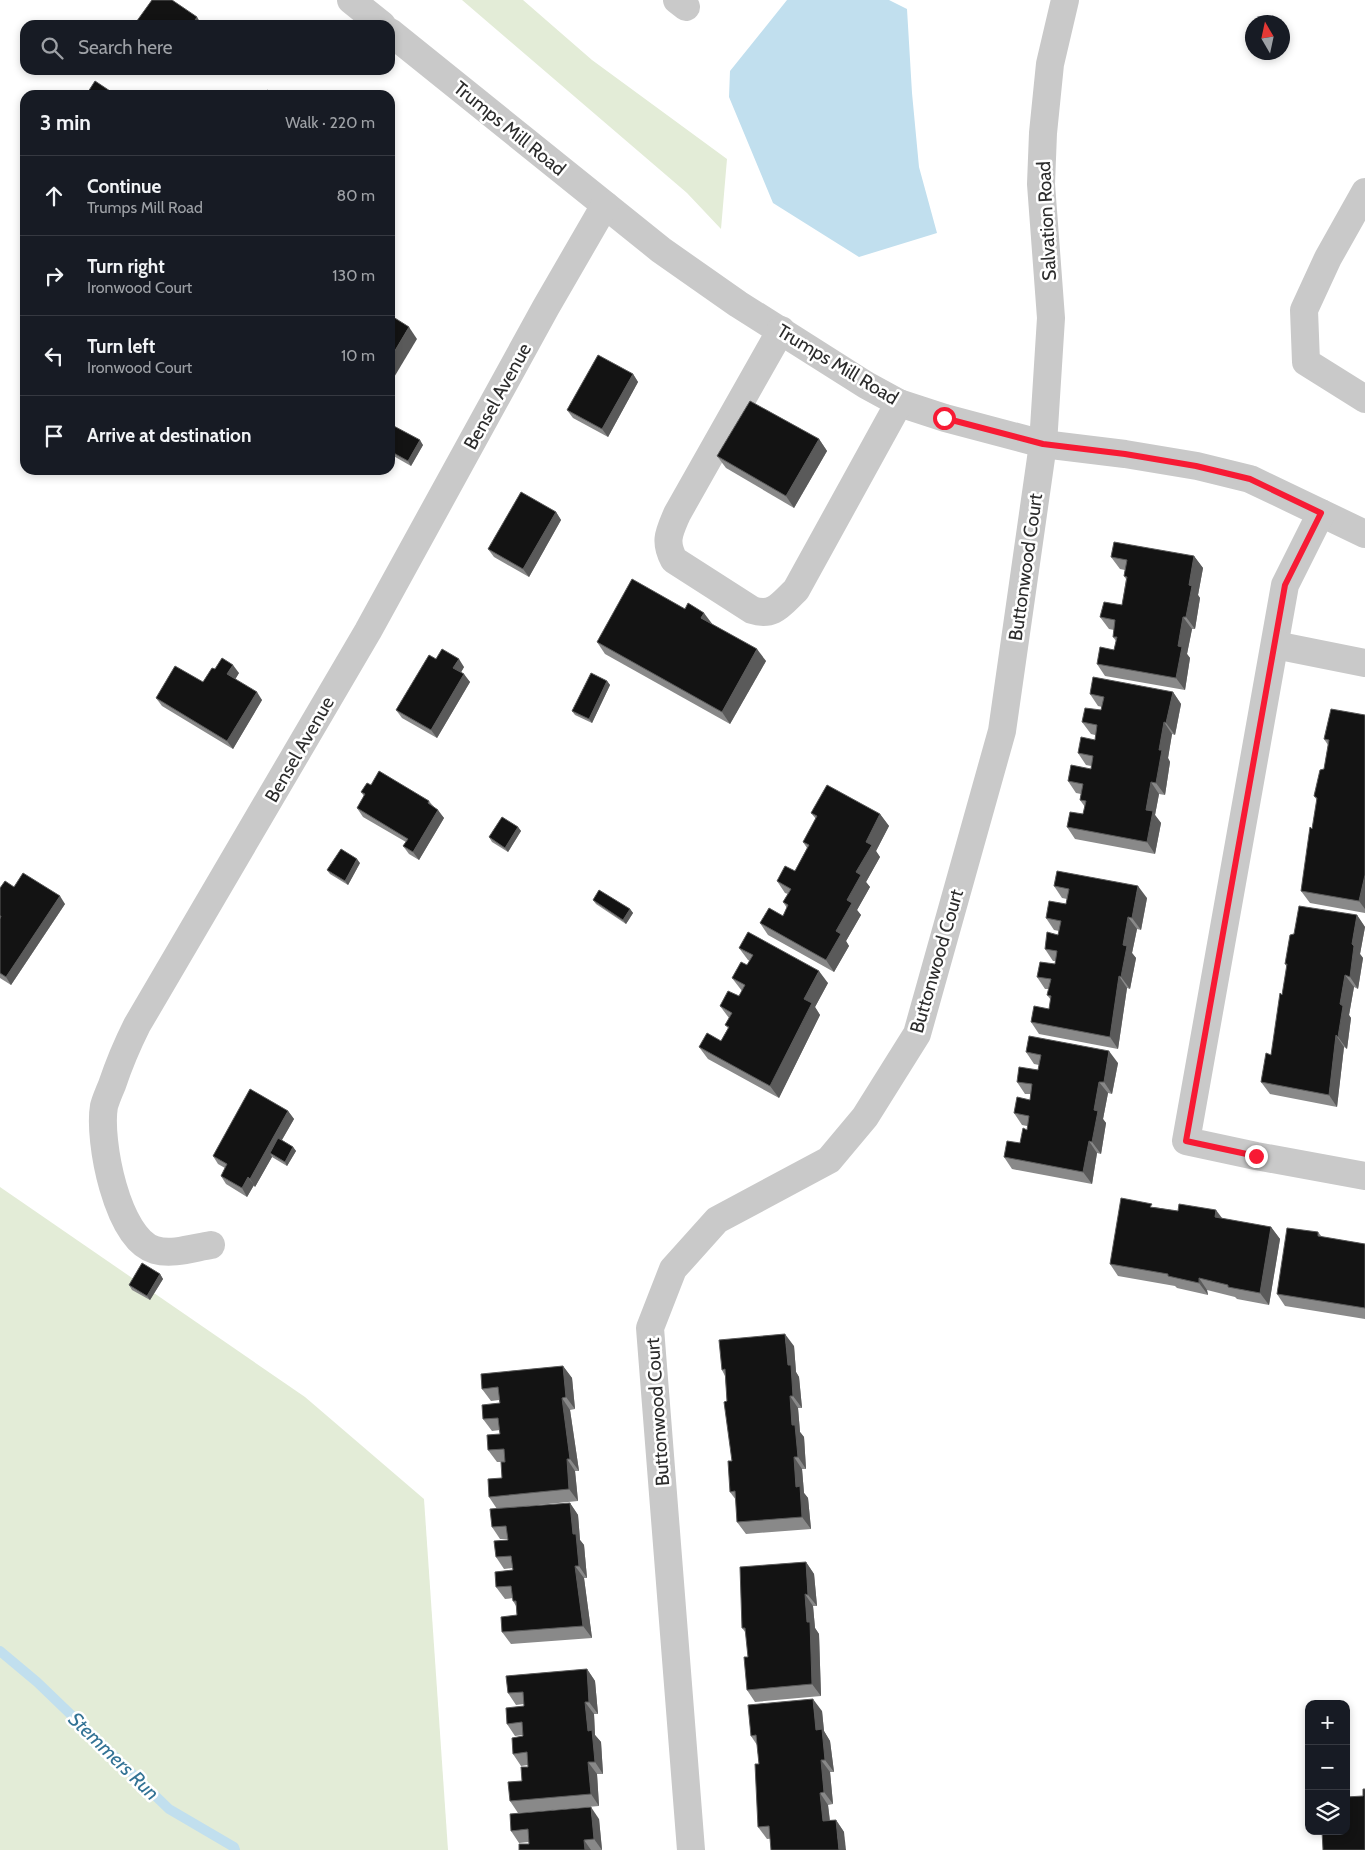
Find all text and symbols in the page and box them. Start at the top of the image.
north arrow [1245,15,1290,60]
search box [20,20,395,75]
icon: search [38,34,66,62]
text: Search here [78,36,172,59]
street label: Trumps Mill Road [449,76,570,181]
text: 3 min [40,110,91,135]
text: Walk · 220 m [285,113,375,132]
street label: Salvation Road [1032,161,1061,281]
text: Continue [87,175,161,198]
icon: ahead [40,182,68,210]
text: 80 m [337,186,375,205]
text: Trumps Mill Road [87,198,203,217]
text: Turn right [87,255,165,278]
icon: right [40,262,68,290]
text: 130 m [332,266,375,285]
text: Ironwood Court [87,278,192,297]
street label: Trumps Mill Road [773,319,903,410]
text: Turn left [87,335,155,358]
street label: Bensel Avenue [459,339,536,454]
icon: left [40,342,68,370]
text: 10 m [341,346,375,365]
text: Ironwood Court [87,358,192,377]
route start [933,407,956,430]
icon: arrive [40,422,68,450]
text: Arrive at destination [87,424,251,447]
street label: Buttonwood Court [1004,491,1047,642]
street label: Bensel Avenue [260,692,339,806]
street label: Buttonwood Court [905,886,968,1036]
route end [1245,1145,1268,1168]
street label: Buttonwood Court [641,1337,674,1487]
map controls [1305,1700,1350,1835]
button: + [1305,1700,1350,1745]
water label: Stemmers Run [64,1707,164,1805]
button: − [1305,1745,1350,1790]
button: layers [1305,1790,1350,1835]

